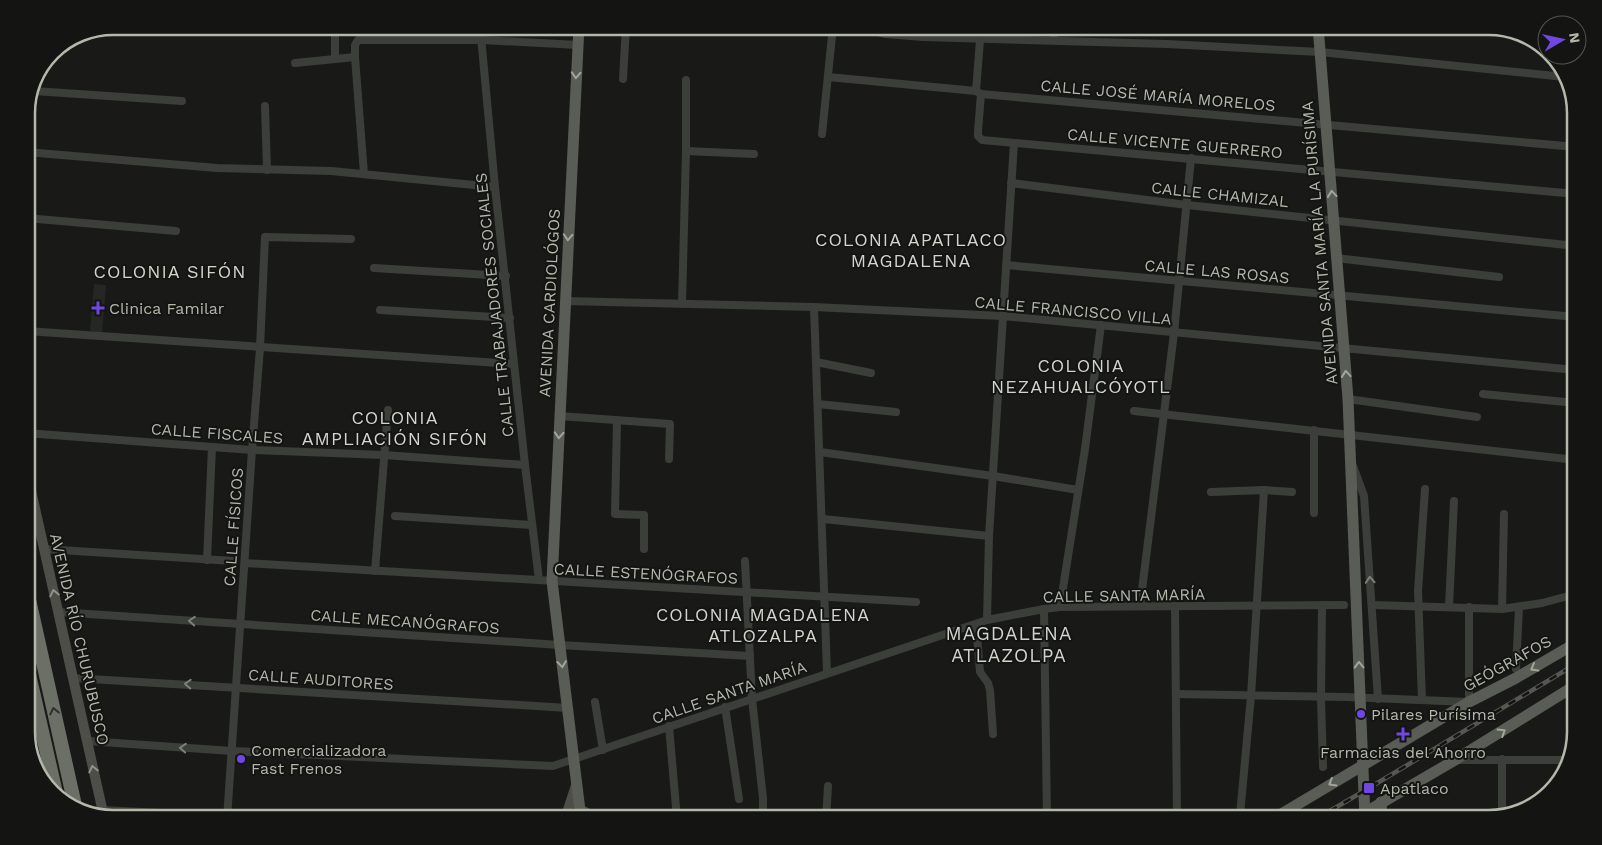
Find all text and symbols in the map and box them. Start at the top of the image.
north arrow [1537,15,1587,65]
text: N [1566,32,1584,44]
one-way arrow [571,71,582,79]
street label: CALLE JOSÉ MARÍA MORELOS [1040,76,1276,115]
street label: AVENIDA SANTA MARÍA LA PURÍSIMA [1298,100,1341,386]
street label: CALLE VICENTE GUERRERO [1066,125,1284,162]
street label: CALLE TRABAJADORES SOCIALES [471,172,518,438]
street label: CALLE CHAMIZAL [1150,178,1290,211]
one-way arrow [1326,190,1337,198]
street label: AVENIDA CARDIOLÓGOS [535,208,564,398]
district label: COLONIA APATLACO MAGDALENA [815,229,1007,271]
one-way arrow [563,234,574,242]
street label: CALLE LAS ROSAS [1144,256,1290,287]
district label: COLONIA SIFÓN [94,261,246,282]
street label: CALLE FRANCISCO VILLA [974,292,1173,329]
place label: Clinica Familar [109,299,225,318]
marker: Clinica Familar [91,301,105,315]
district label: COLONIA NEZAHUALCÓYOTL [991,355,1171,397]
one-way arrow [1341,369,1352,377]
district label: COLONIA AMPLIACIÓN SIFÓN [302,407,488,449]
street label: CALLE FISCALES [150,419,284,448]
one-way arrow [554,431,565,439]
street label: CALLE FÍSICOS [220,467,247,587]
street label: AVENIDA RÍO CHURUBUSCO [46,531,113,747]
street label: CALLE ESTENÓGRAFOS [553,559,739,588]
one-way arrow [1365,576,1376,584]
street label: CALLE SANTA MARÍA [1043,585,1206,606]
one-way arrow [49,589,60,598]
district label: COLONIA MAGDALENA ATLOZALPA [656,604,870,646]
street label: CALLE MECANÓGRAFOS [310,605,500,638]
one-way arrow [187,616,195,627]
district label: MAGDALENA ATLAZOLPA [946,622,1072,667]
street label: GEÓGRAFOS [1460,631,1555,696]
street label: CALLE SANTA MARÍA [649,657,809,728]
one-way arrow [556,661,567,669]
one-way arrow [1354,661,1364,668]
one-way arrow [1530,661,1539,671]
street label: CALLE AUDITORES [248,665,394,694]
one-way arrow [183,679,191,690]
place label: Pilares Purísima [1371,705,1496,724]
one-way arrow [49,707,60,716]
marker: Pilares Purísima [1355,708,1367,720]
marker: Farmacias del Ahorro [1397,728,1409,740]
one-way arrow [1496,728,1505,738]
place label: Comercializadora Fast Frenos [251,741,386,778]
one-way arrow [179,742,187,753]
place label: Farmacias del Ahorro [1320,743,1486,762]
marker: Comercializadora Fast Frenos [235,753,247,765]
one-way arrow [88,765,99,774]
one-way arrow [1328,777,1337,787]
place label: Apatlaco [1380,779,1449,798]
marker: Apatlaco [1362,781,1376,795]

